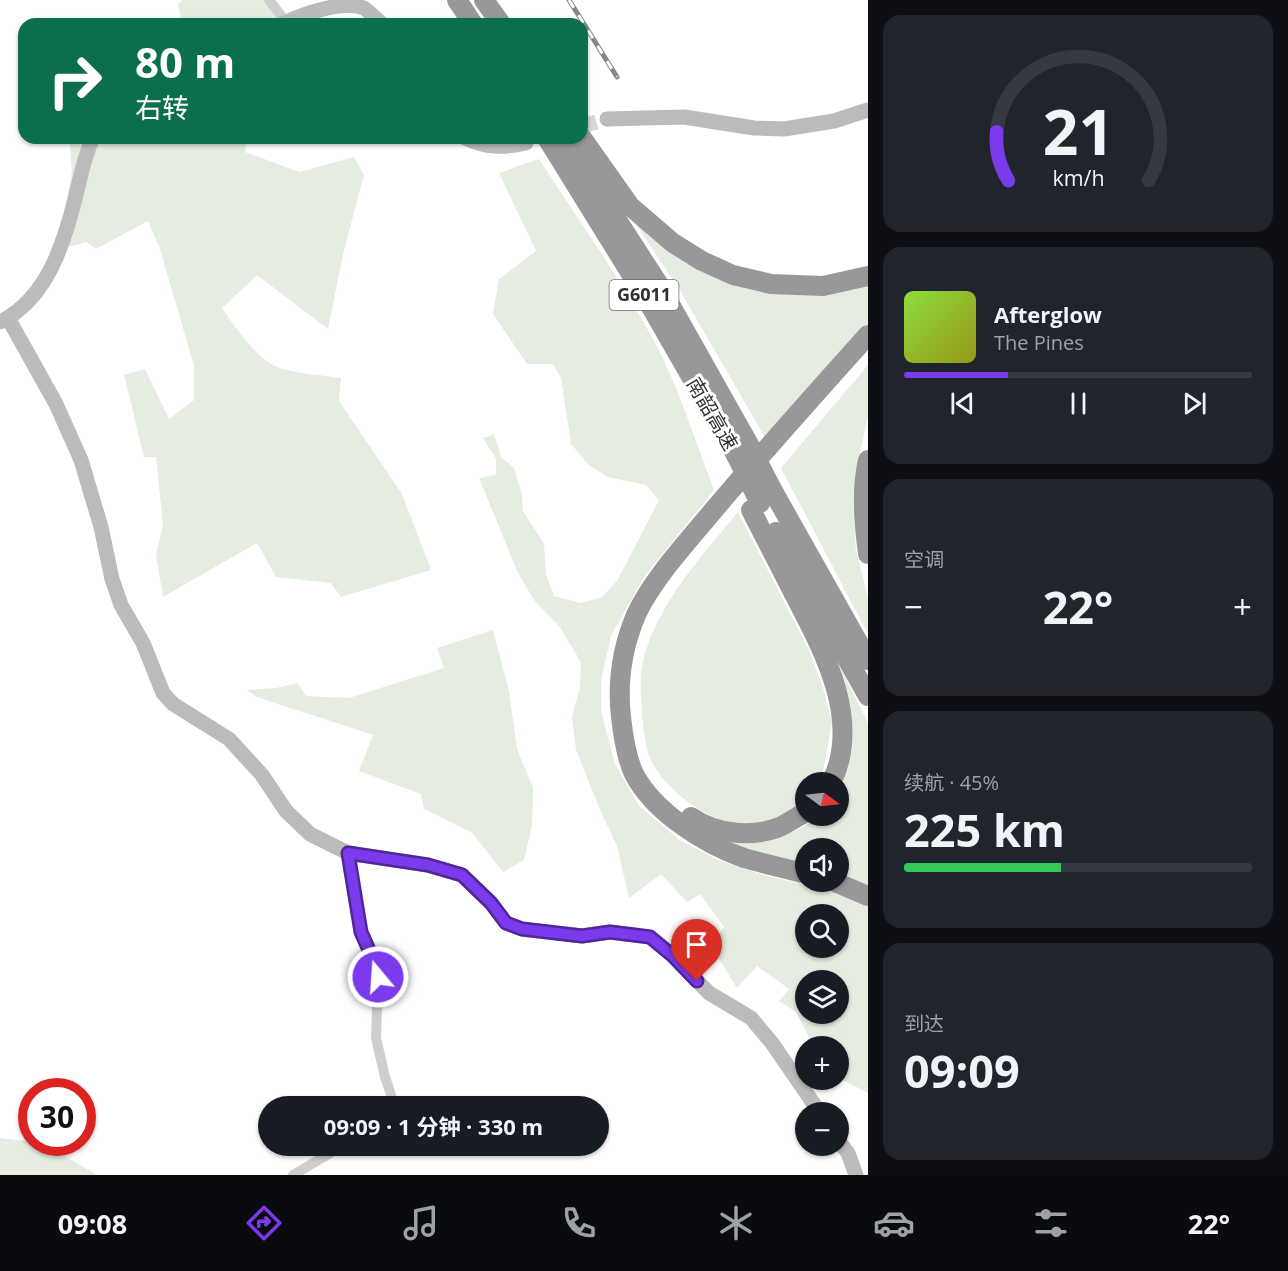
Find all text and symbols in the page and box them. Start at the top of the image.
text: 80 m [135,33,235,90]
icon: right [36,42,114,120]
text: 21 [1042,88,1114,173]
text: 右转 [135,89,189,126]
text: km/h [1052,163,1104,192]
road number: G6011 [610,280,678,310]
text: Afterglow [994,299,1102,329]
text: The Pines [994,329,1084,356]
street label: 南韶高速 [681,372,744,455]
icon: previous [946,387,979,420]
icon: pause [1062,387,1095,420]
icon: next [1178,387,1211,420]
text: 空调 [904,546,944,573]
text: 22° [1043,576,1113,637]
text: − [904,584,923,629]
text: + [1233,584,1252,629]
text: 续航 · 45% [904,769,999,796]
north arrow [795,772,849,826]
map controls [795,772,849,1156]
text: 225 km [904,799,1065,860]
button: sound [795,838,849,892]
button: search [795,904,849,958]
pin [671,919,722,981]
icon: arrive [680,928,713,961]
position arrow [346,945,410,1009]
button: layers [795,970,849,1024]
text: 到达 [904,1010,944,1037]
button: + [795,1036,849,1090]
text: 09:09 [904,1040,1020,1101]
speed limit sign: 30 [18,1078,96,1156]
button: − [795,1102,849,1156]
text: 09:09 · 1 分钟 · 330 m [324,1111,543,1141]
icon: directions [243,1202,285,1244]
icon: music [400,1202,442,1244]
icon: phone [558,1202,600,1244]
icon: climate [715,1202,757,1244]
icon: car [873,1202,915,1244]
icon: filters [1030,1202,1072,1244]
text: 09:08 [58,1205,127,1242]
text: 22° [1188,1205,1230,1242]

